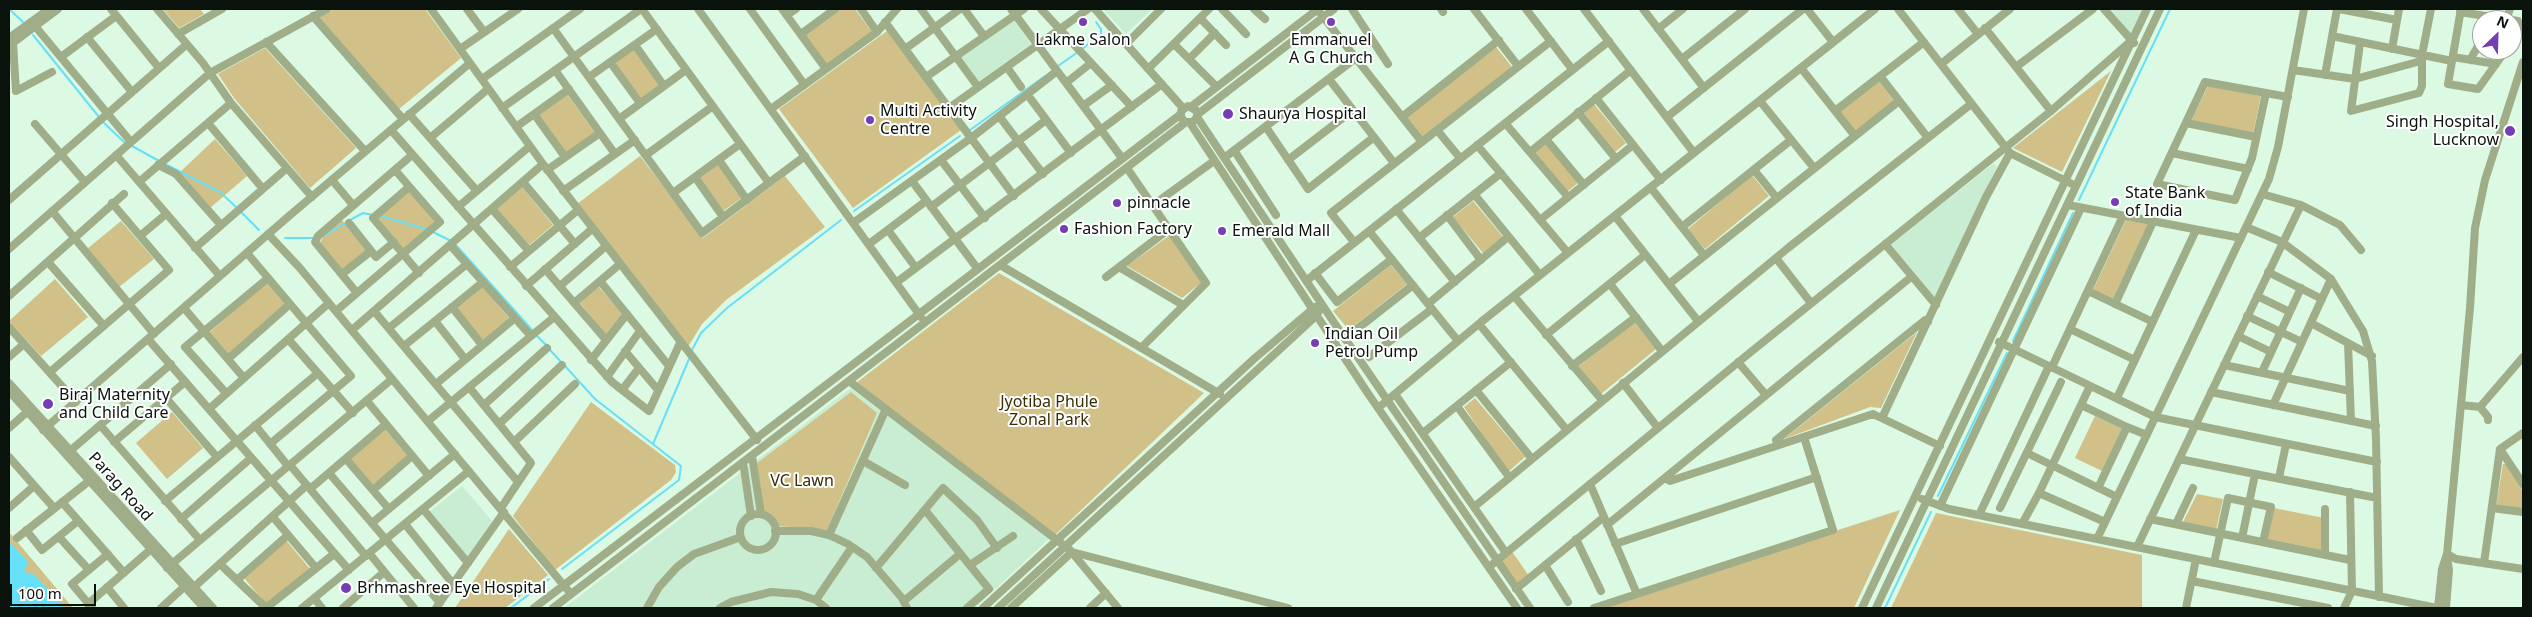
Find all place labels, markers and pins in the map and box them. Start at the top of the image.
marker: Lakme Salon [1077,16,1089,28]
marker: Emmanuel A G Church [1325,16,1337,28]
place label: Lakme Salon [1035,30,1131,50]
place label: Emmanuel A G Church [1289,30,1373,68]
place label: Multi Activity Centre [880,101,977,139]
place label: Shaurya Hospital [1239,104,1366,124]
marker: Shaurya Hospital [1221,107,1235,121]
place label: Singh Hospital, Lucknow [2386,112,2499,150]
marker: Multi Activity Centre [864,114,876,126]
marker: Singh Hospital, Lucknow [2503,124,2517,138]
place label: State Bank of India [2125,183,2205,221]
place label: pinnacle [1127,193,1191,213]
marker: State Bank of India [2109,196,2121,208]
marker: pinnacle [1111,197,1123,209]
place label: Fashion Factory [1074,219,1192,239]
place label: Emerald Mall [1232,221,1330,241]
marker: Fashion Factory [1058,223,1070,235]
marker: Emerald Mall [1216,225,1228,237]
place label: Indian Oil Petrol Pump [1325,324,1418,362]
marker: Indian Oil Petrol Pump [1309,337,1321,349]
place label: Biraj Maternity and Child Care [59,385,170,423]
marker: Biraj Maternity and Child Care [41,397,55,411]
place label: Brhmashree Eye Hospital [357,578,546,598]
marker: Brhmashree Eye Hospital [339,581,353,595]

